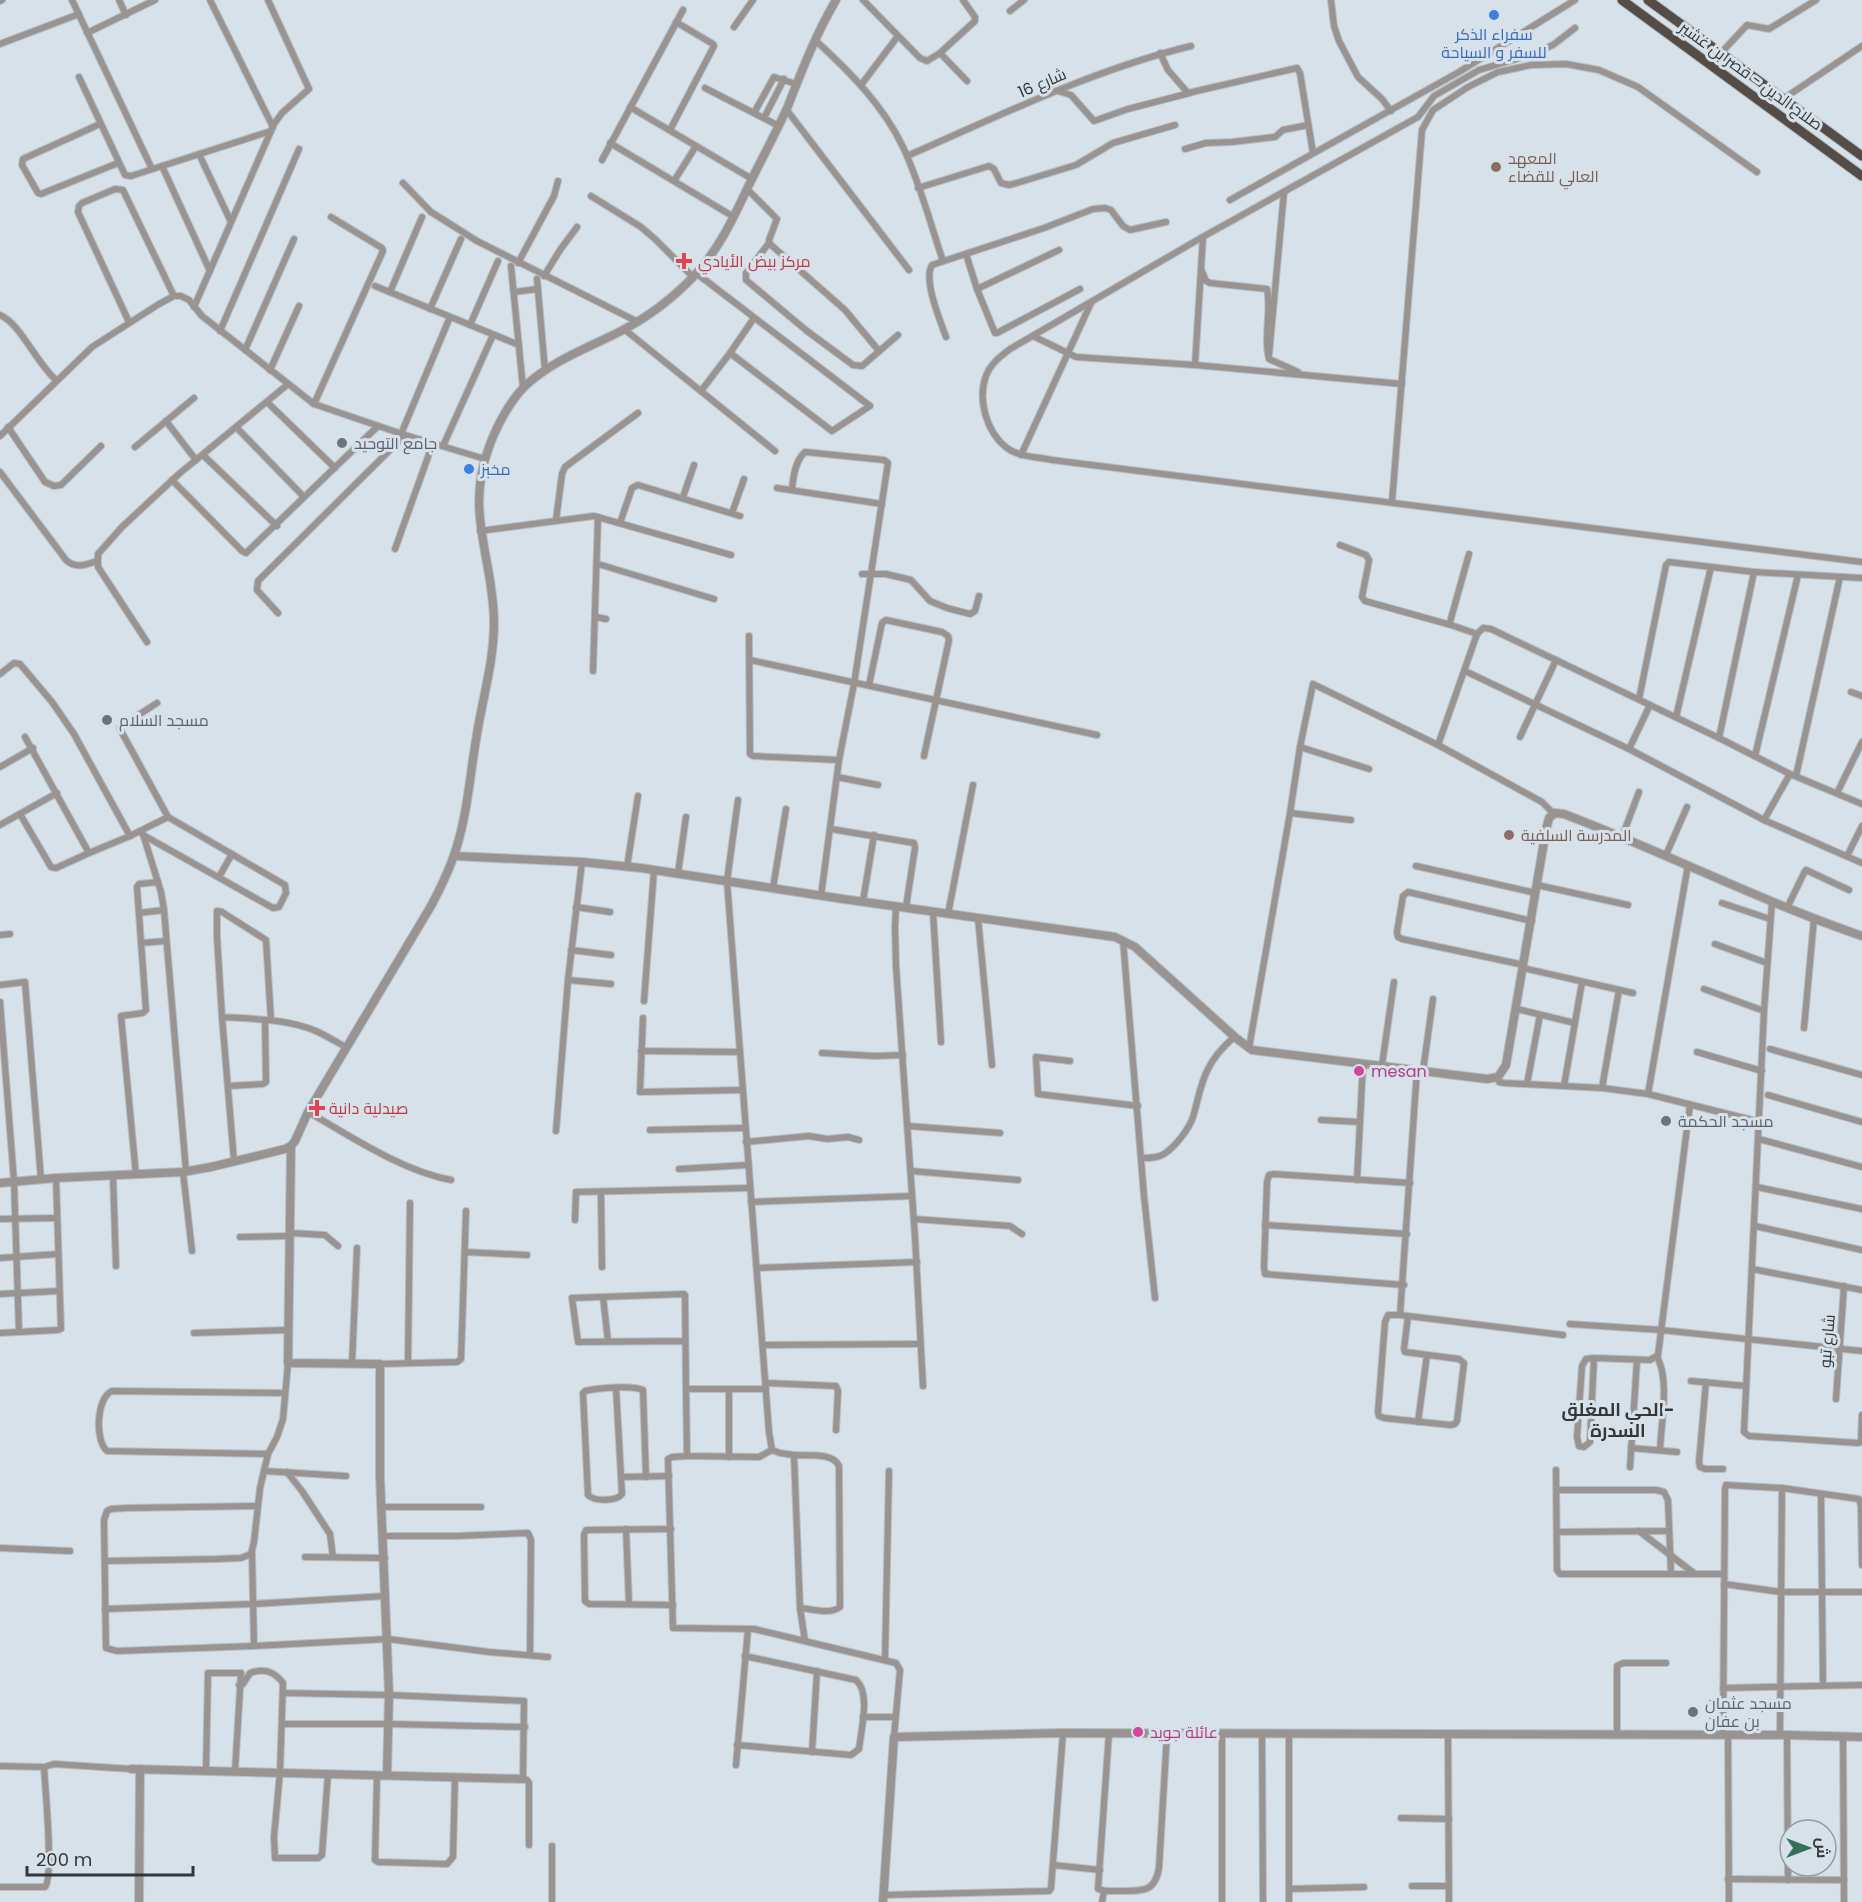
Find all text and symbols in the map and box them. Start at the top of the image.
marker: سفراء الذكر للسفر و السياحة [1487,8,1501,22]
street label: صلاح الدين - قصر بن غشير [1674,16,1827,136]
place label: سفراء الذكر للسفر و السياحة [1441,23,1547,64]
street label: شارع 16 [1014,63,1070,103]
place label: المعهد العالي للقضاء [1508,147,1599,190]
marker: المعهد العالي للقضاء [1489,160,1503,174]
place label: مركز بيض الأيادي [698,250,811,275]
marker: مركز بيض الأيادي [675,252,693,270]
place label: جامع التوحيد [354,432,437,455]
marker: جامع التوحيد [335,436,349,450]
place label: مخبز [480,458,510,481]
marker: مخبز [462,462,476,476]
place label: مسجد السلام [119,709,209,732]
marker: مسجد السلام [100,713,114,727]
place label: المدرسة السلفية [1521,824,1632,847]
marker: المدرسة السلفية [1502,828,1516,842]
place label: mesan [1371,1060,1427,1083]
marker: mesan [1352,1064,1366,1078]
place label: صيدلية دانية [329,1097,408,1120]
marker: صيدلية دانية [310,1101,324,1115]
place label: مسجد الحكمة [1678,1110,1773,1133]
marker: مسجد الحكمة [1659,1114,1673,1128]
street label: شارع تبو [1813,1313,1841,1369]
district label: الحي المغلق- السدرة [1562,1397,1674,1443]
place label: مسجد عثمان بن عفان [1705,1692,1792,1733]
marker: مسجد عثمان بن عفان [1686,1705,1700,1719]
place label: عائلة جويد [1150,1721,1218,1744]
marker: عائلة جويد [1131,1725,1145,1739]
north arrow [1778,1818,1838,1878]
text: ش [1811,1838,1834,1858]
scale bar [27,1839,194,1877]
text: 200 m [36,1847,92,1872]

